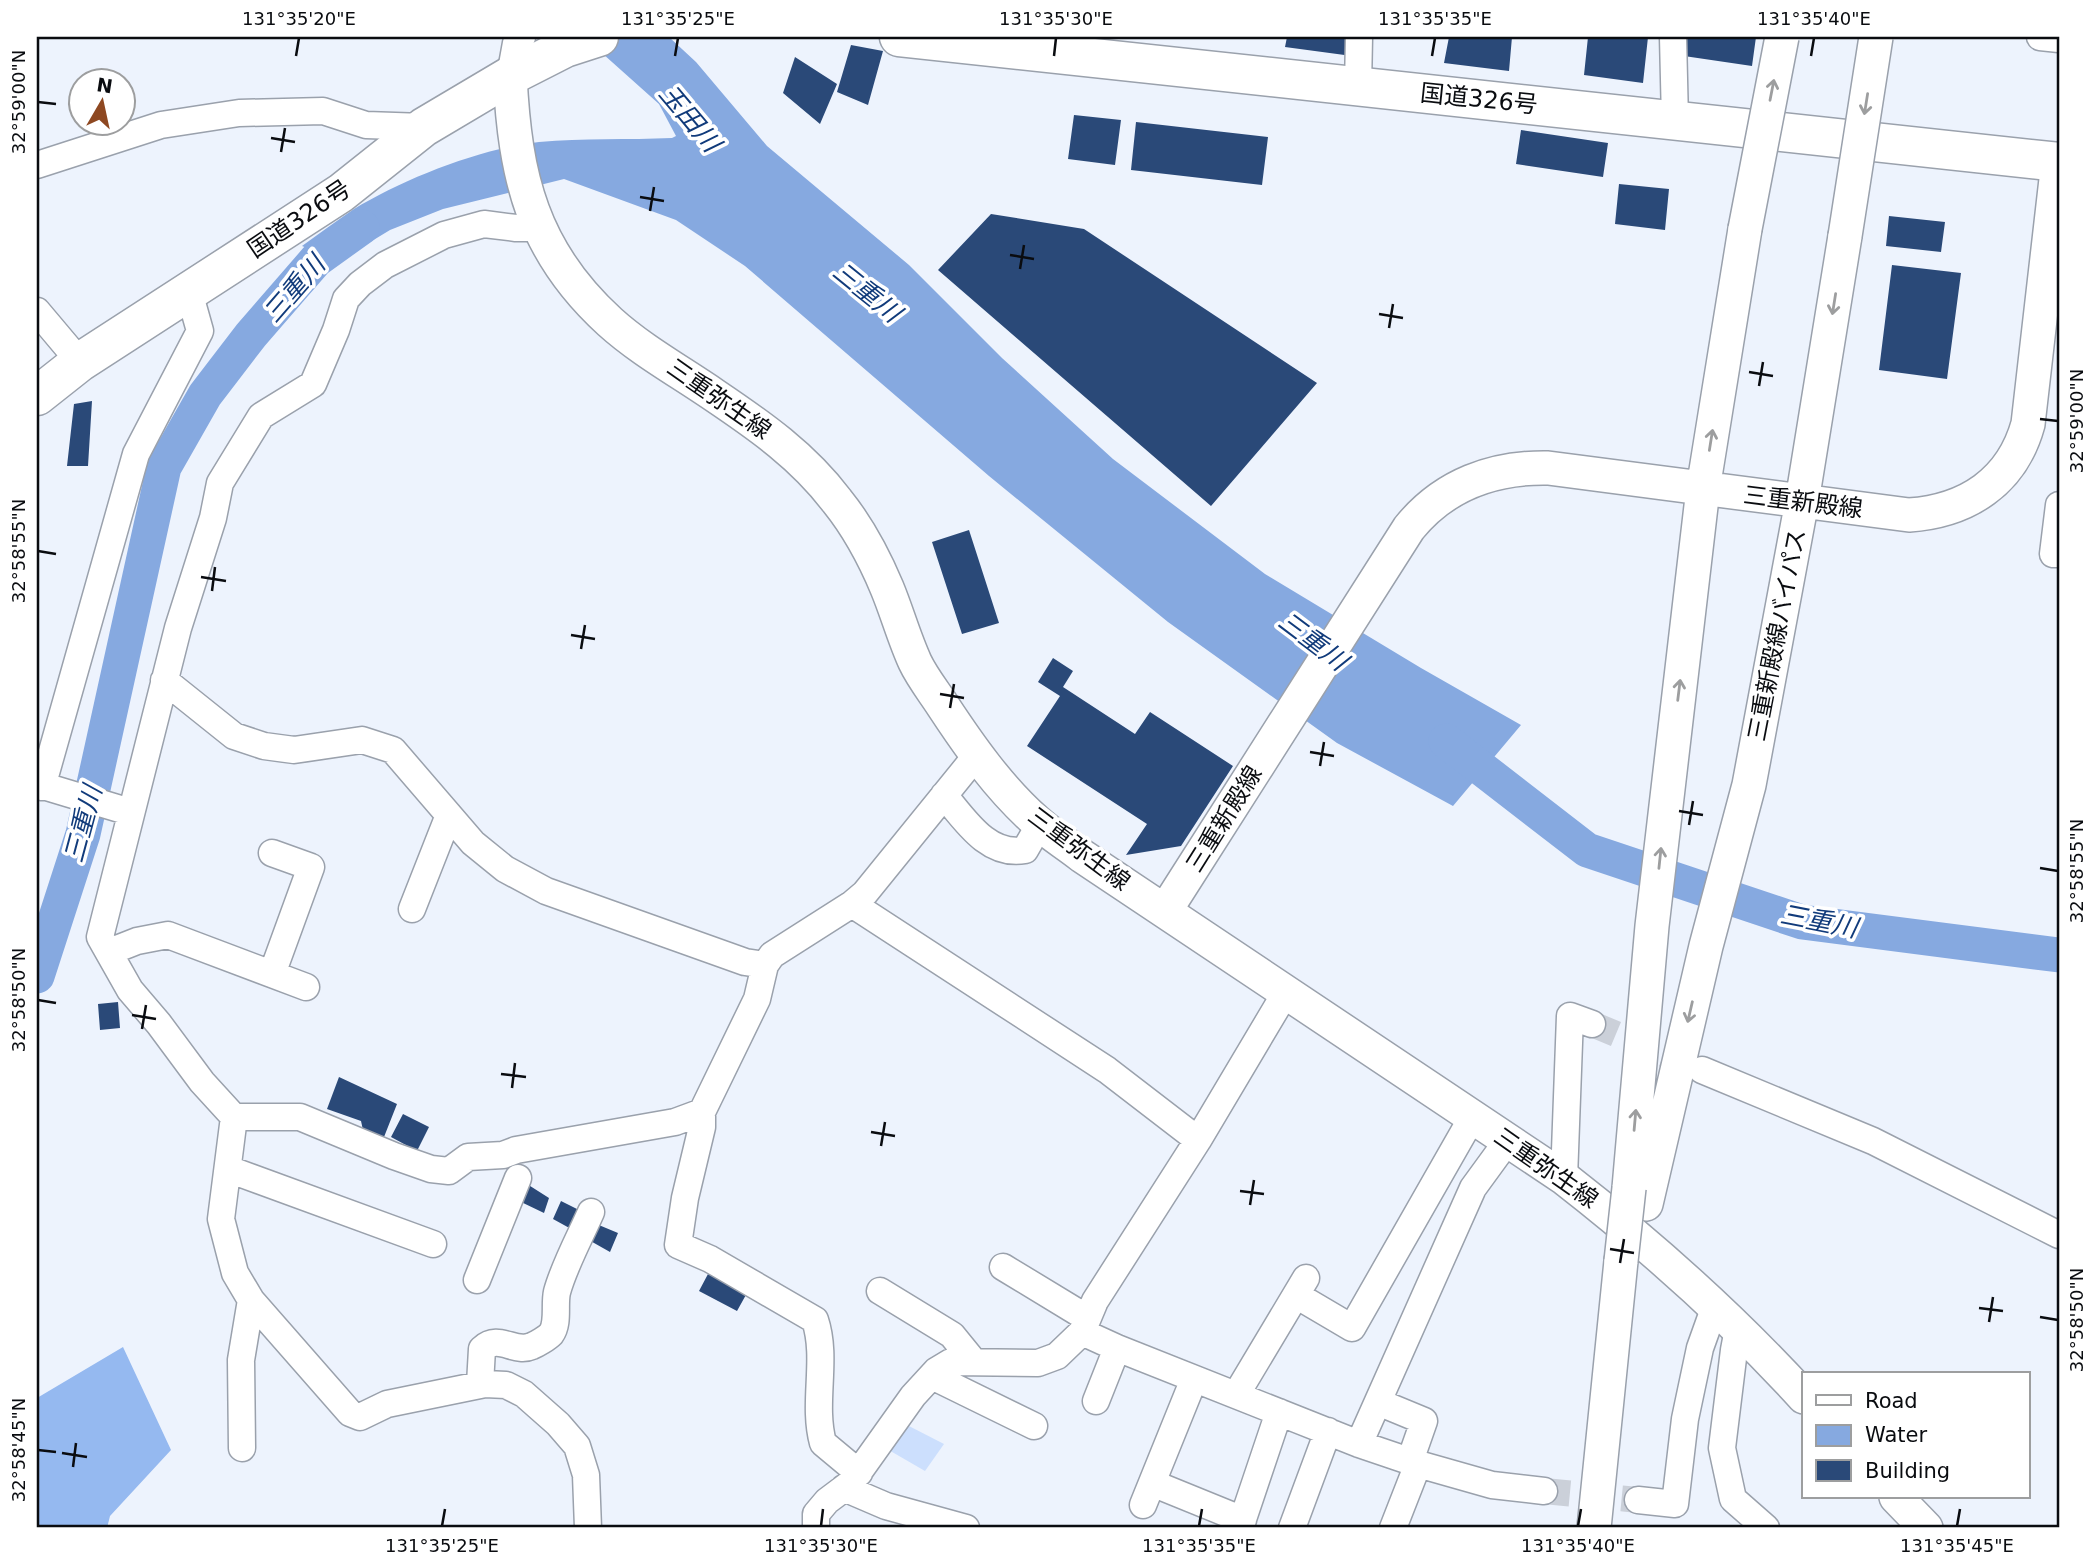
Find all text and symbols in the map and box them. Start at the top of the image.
text: 131°35'20"E [242,8,356,29]
text: 131°35'25"E [621,8,735,29]
text: 131°35'30"E [999,8,1113,29]
text: 131°35'35"E [1378,8,1492,29]
text: 131°35'40"E [1757,8,1871,29]
text: 32°59'00"N [8,50,29,154]
north arrow [66,66,136,136]
text: N [95,73,114,97]
water label: 玉田川 [653,78,728,160]
street label: 国道326号 [1419,79,1539,119]
one-way arrow [1766,79,1779,102]
one-way arrow [1859,92,1872,115]
street label: 国道326号 [242,174,356,264]
water label: 三重川 [257,247,333,328]
water label: 三重川 [827,256,909,330]
one-way arrow [1827,292,1840,315]
street label: 三重弥生線 [662,353,776,445]
text: 32°59'00"N [2066,369,2087,473]
one-way arrow [1705,430,1718,452]
street label: 三重新殿線 [1742,481,1864,523]
text: 32°58'55"N [8,499,29,603]
street label: 三重新殿線バイパス [1743,527,1811,743]
water label: 三重川 [1273,606,1356,678]
one-way arrow [1673,680,1686,702]
street label: 三重新殿線 [1180,761,1268,877]
water label: 三重川 [58,780,108,866]
street label: 三重弥生線 [1023,802,1135,896]
text: 32°58'55"N [2066,819,2087,923]
one-way arrow [1653,848,1666,870]
water label: 三重川 [1778,899,1863,944]
text: 32°58'50"N [8,948,29,1052]
one-way arrow [1683,1000,1697,1023]
one-way arrow [1629,1109,1642,1132]
street label: 三重弥生線 [1489,1122,1603,1214]
text: 32°58'50"N [2066,1268,2087,1372]
legend [1802,1372,2030,1498]
text: Road [1865,1389,1918,1413]
text: 32°58'45"N [8,1398,29,1502]
text: Water [1865,1423,1927,1447]
text: Building [1865,1459,1950,1483]
text: 131°35'25"E [385,1535,499,1556]
text: 131°35'30"E [764,1535,878,1556]
text: 131°35'35"E [1142,1535,1256,1556]
text: 131°35'40"E [1521,1535,1635,1556]
text: 131°35'45"E [1900,1535,2014,1556]

